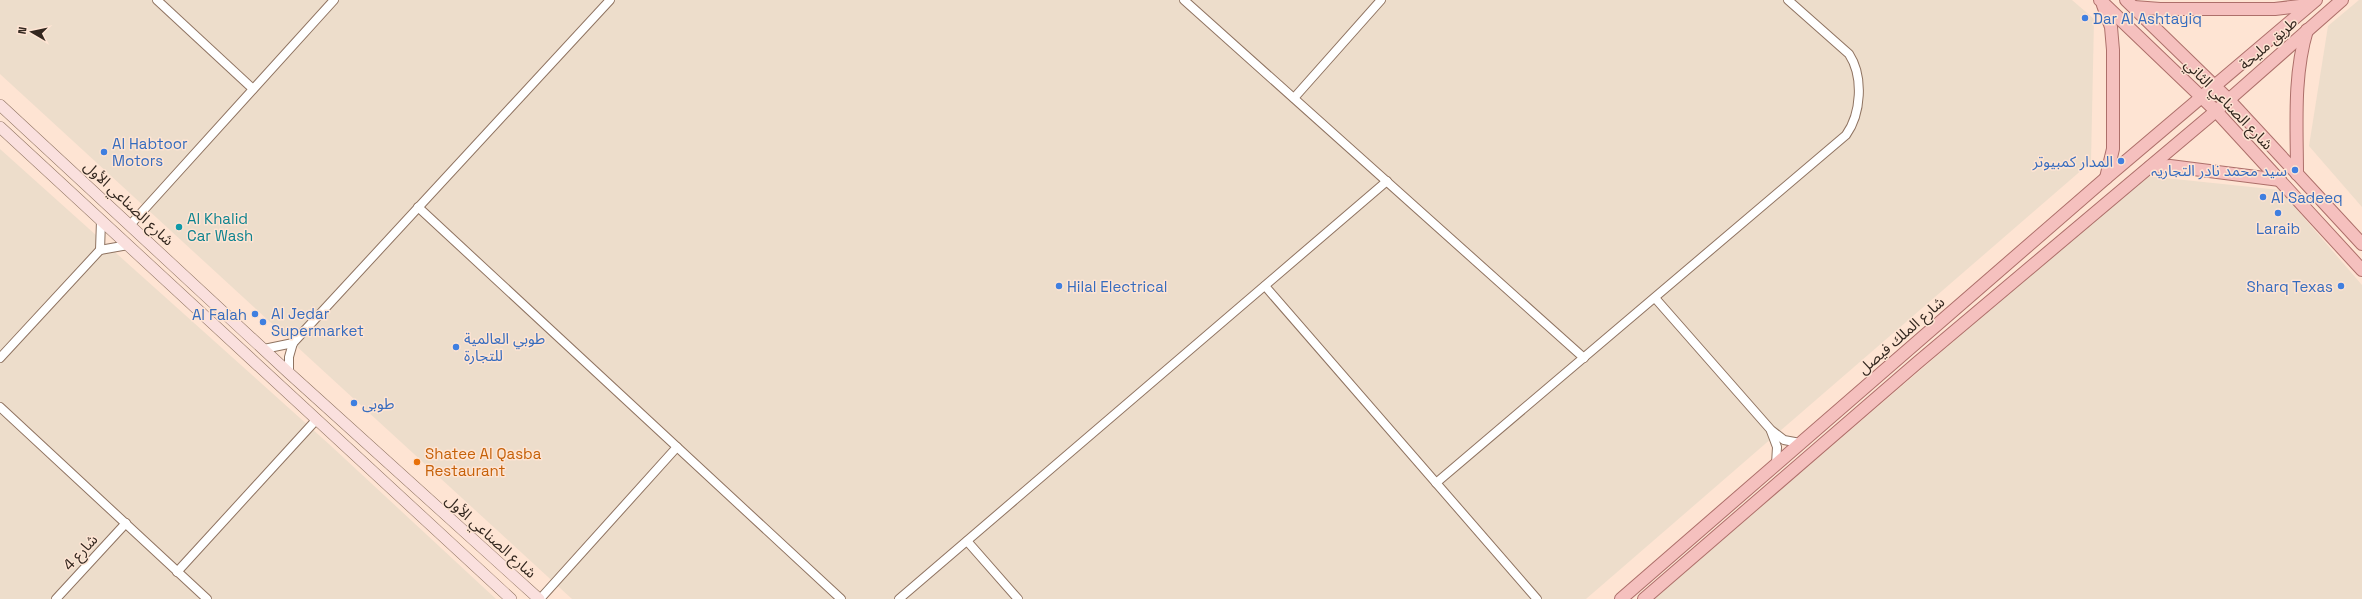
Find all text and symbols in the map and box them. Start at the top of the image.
place label: Dar Al Ashtayiq [2093,9,2202,28]
north arrow [12,12,52,52]
marker: Dar Al Ashtayiq [2080,13,2090,23]
street label: طريق مليحة [2235,13,2302,74]
text: N [15,26,30,35]
street label: شارع الصناعي الثاني [2179,55,2277,156]
place label: Al Habtoor Motors [112,134,188,170]
marker: Al Habtoor Motors [99,147,109,157]
place label: المدار کمبیوتر [2032,152,2113,171]
street label: شارع الصناعي الأول [78,156,178,252]
marker: المدار کمبیوتر [2116,156,2126,166]
place label: سید محمد نادر التجاریہ [2151,161,2287,180]
marker: سید محمد نادر التجاریہ [2290,165,2300,175]
place label: Al Sadeeq [2271,188,2343,207]
marker: Al Sadeeq [2258,192,2268,202]
marker: Laraib [2273,208,2283,218]
place label: Al Khalid Car Wash [187,209,253,245]
place label: Laraib [2256,219,2300,238]
marker: Al Khalid Car Wash [174,222,184,232]
place label: Hilal Electrical [1067,277,1168,296]
place label: Sharq Texas [2247,277,2333,296]
marker: Hilal Electrical [1054,281,1064,291]
marker: Sharq Texas [2336,281,2346,291]
street label: شارع الملك فيصل [1854,292,1950,380]
place label: Al Jedar Supermarket [271,304,364,340]
place label: Al Falah [192,305,247,324]
marker: Al Falah [250,309,260,319]
marker: Al Jedar Supermarket [258,317,268,327]
place label: طوبي العالمية للتجارة [464,329,545,365]
marker: طوبي العالمية للتجارة [451,342,461,352]
place label: طوبى [362,394,394,413]
marker: طوبى [349,398,359,408]
place label: Shatee Al Qasba Restaurant [425,444,542,480]
marker: Shatee Al Qasba Restaurant [412,457,422,467]
street label: شارع الصناعي الأول [439,490,541,584]
street label: شارع 4 [59,530,104,576]

